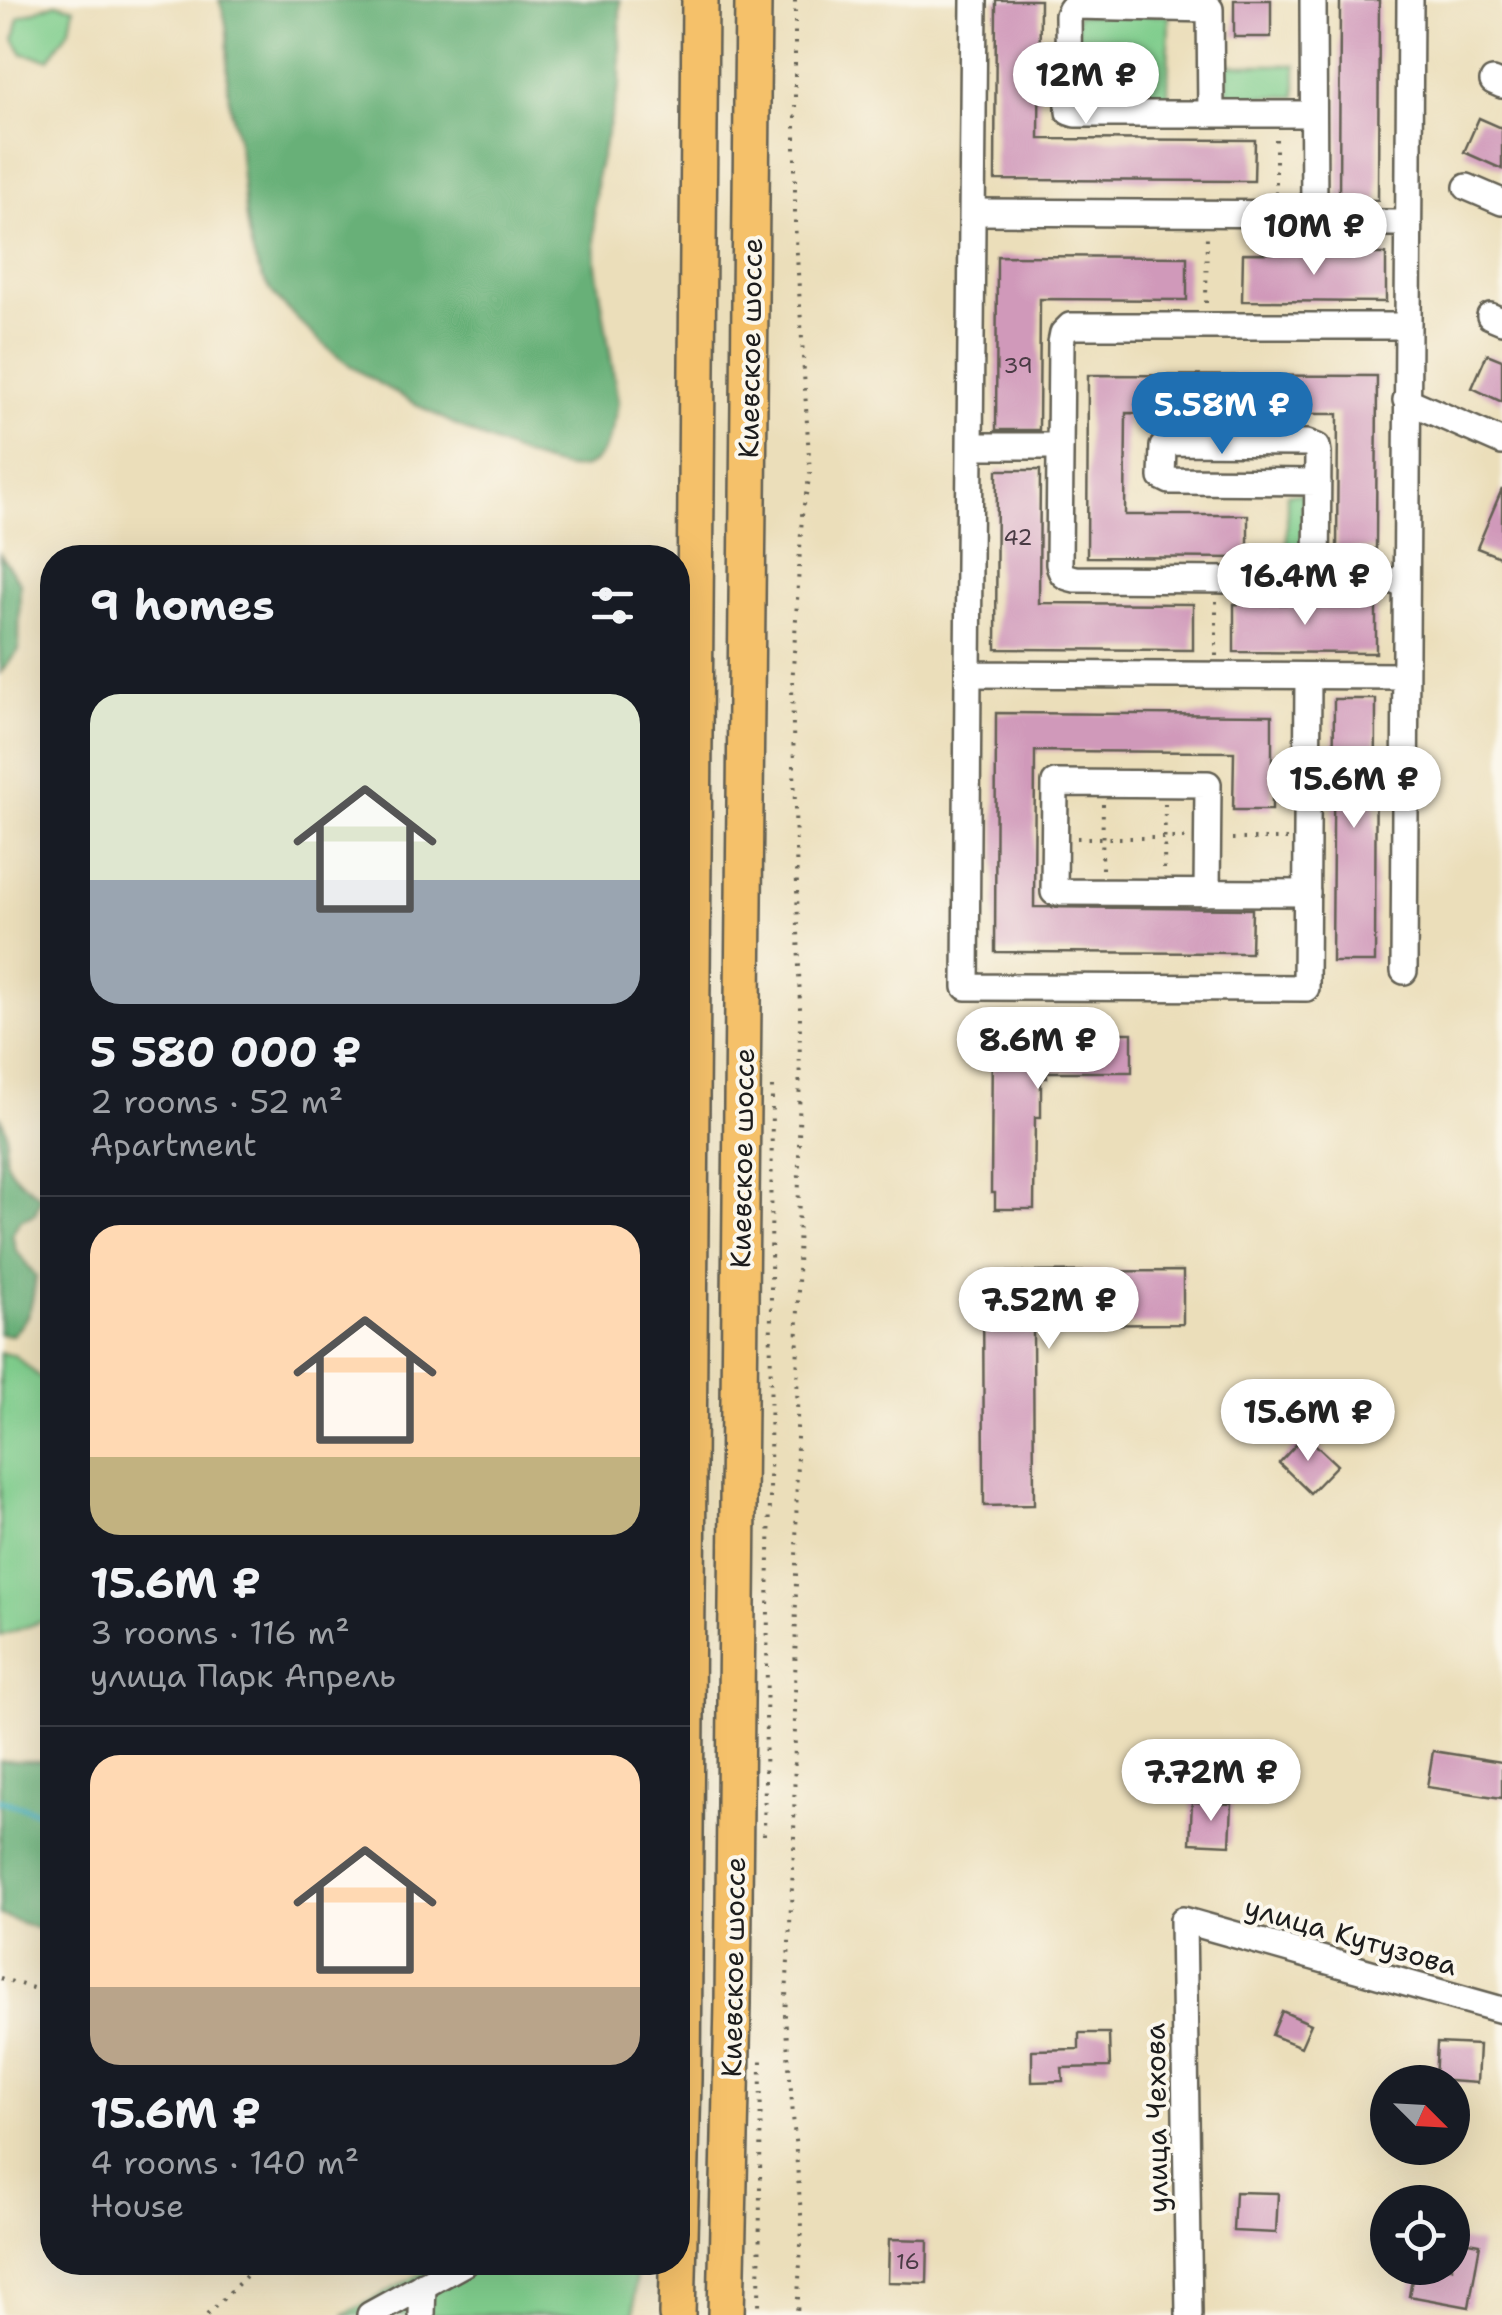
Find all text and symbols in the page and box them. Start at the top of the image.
pin: 12M ₽ [1016,42,1156,127]
text: 12M ₽ [1035,53,1137,96]
pin: 10M ₽ [1244,193,1384,278]
text: 10M ₽ [1263,204,1365,247]
street label: Киевское шоссе [729,237,771,459]
house number: 39 [1003,351,1033,380]
pin: 5.58M ₽ [1130,372,1314,457]
text: 5.58M ₽ [1154,383,1290,426]
house number: 42 [1003,523,1033,552]
pin: 16.4M ₽ [1213,543,1397,628]
text: 16.4M ₽ [1239,554,1371,597]
text: 9 homes [90,577,275,633]
icon: filters [585,578,640,633]
pin: 15.6M ₽ [1262,746,1446,831]
text: 15.6M ₽ [1289,757,1419,800]
icon: home [275,759,455,939]
pin: 8.6M ₽ [957,1007,1119,1092]
text: 8.6M ₽ [979,1018,1097,1061]
text: 5 580 000 ₽ [90,1024,362,1080]
street label: Киевское шоссе [721,1047,763,1269]
text: 2 rooms · 52 m² [90,1080,343,1123]
text: Apartment [90,1123,257,1166]
pin: 7.52M ₽ [957,1267,1141,1352]
text: 7.52M ₽ [981,1278,1117,1321]
icon: home [275,1290,455,1470]
pin: 15.6M ₽ [1216,1379,1400,1464]
text: 15.6M ₽ [1243,1390,1373,1433]
text: 15.6M ₽ [90,1555,261,1611]
text: 3 rooms · 116 m² [90,1611,350,1654]
text: улица Парк Апрель [90,1654,396,1697]
pin: 7.72M ₽ [1119,1739,1303,1824]
text: 7.72M ₽ [1144,1750,1278,1793]
icon: home [275,1820,455,2000]
street label: Киевское шоссе [712,1856,754,2078]
street label: улица Кутузова [1240,1887,1462,1985]
street label: улица Чехова [1135,2023,1177,2213]
north arrow [1370,2065,1470,2165]
map controls [1370,2065,1470,2285]
text: 15.6M ₽ [90,2085,261,2141]
text: 4 rooms · 140 m² [90,2141,359,2184]
text: House [90,2184,184,2227]
button: locate [1370,2185,1470,2285]
house number: 16 [896,2247,920,2276]

